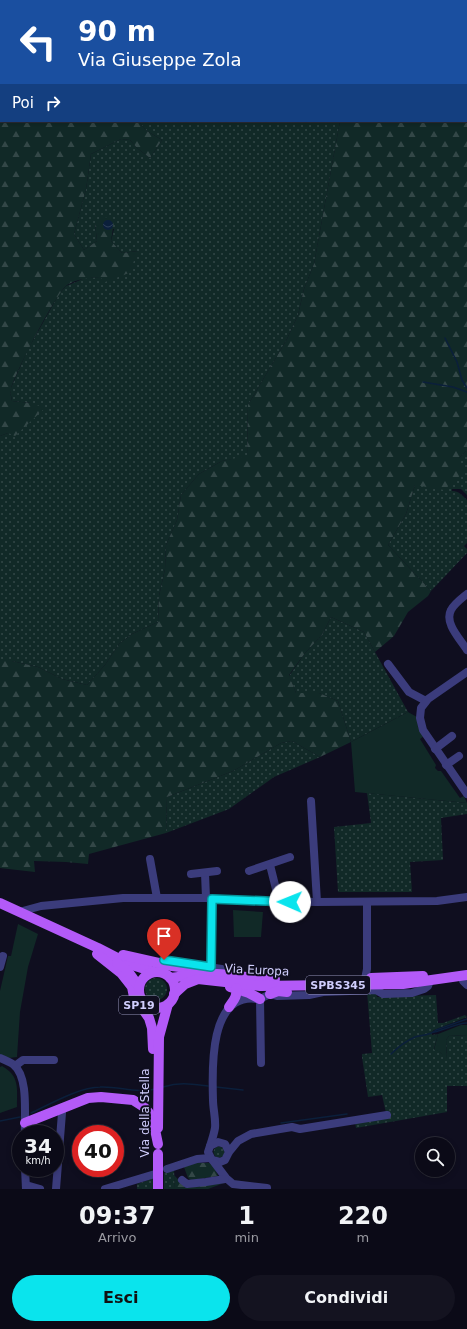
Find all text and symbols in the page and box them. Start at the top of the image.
text: 90 m [78,15,156,48]
icon: left [12,16,64,68]
text: Via Giuseppe Zola [78,49,242,70]
icon: right [42,92,64,114]
text: Poi [12,94,34,112]
position arrow [269,881,311,923]
pin [147,919,181,960]
icon: arrive [153,925,175,947]
street label: Via Europa [224,961,290,979]
road number: SPBS345 [306,976,370,994]
road number: SP19 [119,996,159,1014]
street label: Via della Stella [138,1068,152,1158]
speed limit sign: 40 [72,1125,124,1177]
text: 34 [24,1134,52,1158]
map controls [415,1137,455,1177]
button: search [415,1137,455,1177]
text: km/h [25,1155,51,1166]
text: 09:37 [79,1202,155,1230]
text: 1 [238,1202,255,1230]
text: 220 [338,1202,388,1230]
text: Arrivo [98,1230,137,1245]
text: min [234,1230,259,1245]
text: m [357,1230,369,1245]
button: Esci [12,1275,230,1321]
button: Condividi [238,1275,455,1321]

